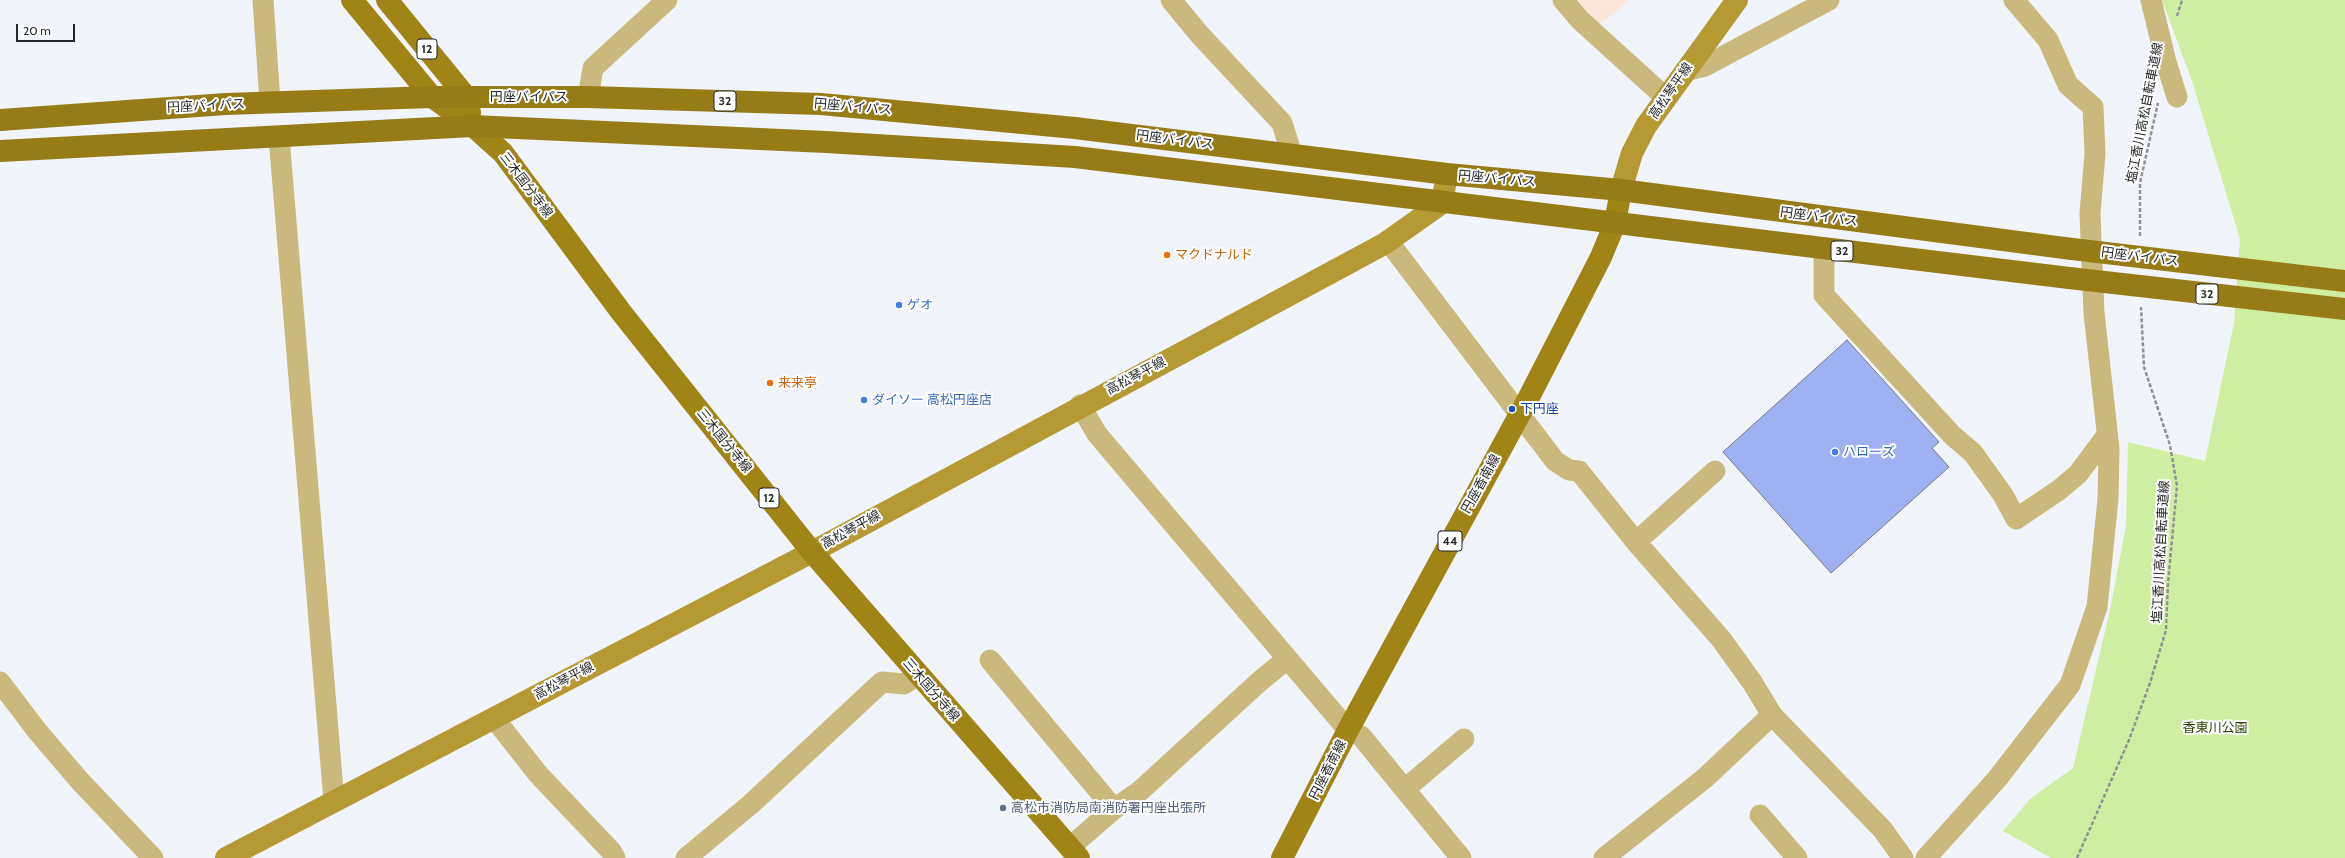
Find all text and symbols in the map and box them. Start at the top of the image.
scale bar [18,16,77,42]
text: 20 m [23,23,51,38]
road number: 12 [417,39,437,59]
street label: 塩江香川高松自転車道線 [2124,41,2166,185]
street label: 高松琴平線 [1646,60,1696,122]
street label: 円座バイパス [490,89,568,105]
road number: 32 [714,91,736,111]
street label: 円座バイパス [167,96,245,116]
street label: 円座バイパス [813,96,893,118]
street label: 円座バイパス [1135,128,1215,152]
street label: 三木国分寺線 [496,149,556,221]
street label: 円座バイパス [1457,168,1537,190]
street label: 円座バイパス [1779,205,1859,229]
road number: 32 [1831,241,1853,261]
street label: 円座バイパス [2100,245,2180,269]
place label: マクドナルド [1175,247,1253,263]
marker: マクドナルド [1162,250,1172,260]
road number: 32 [2196,284,2218,304]
place label: ゲオ [907,297,933,313]
marker: ゲオ [894,300,904,310]
street label: 高松琴平線 [1104,354,1168,398]
place label: 来来亭 [778,375,817,391]
marker: 来来亭 [765,378,775,388]
place label: ダイソー 高松円座店 [872,392,992,408]
marker: ダイソー 高松円座店 [859,395,869,405]
place label: 下円座 [1520,401,1559,417]
marker: 下円座 [1507,404,1517,414]
street label: 三木国分寺線 [693,406,755,476]
place label: ハローズ [1843,444,1895,460]
marker: ハローズ [1830,447,1840,457]
street label: 円座香南線 [1458,452,1504,516]
street label: 塩江香川高松自転車道線 [2149,480,2173,624]
road number: 12 [759,488,779,508]
street label: 高松琴平線 [819,507,883,553]
road number: 44 [1438,531,1462,551]
street label: 三木国分寺線 [900,655,962,725]
street label: 高松琴平線 [532,659,596,703]
park label: 香東川公園 [2183,720,2247,736]
street label: 円座香南線 [1306,738,1350,802]
place label: 高松市消防局南消防署円座出張所 [1011,800,1206,816]
marker: 高松市消防局南消防署円座出張所 [998,803,1008,813]

